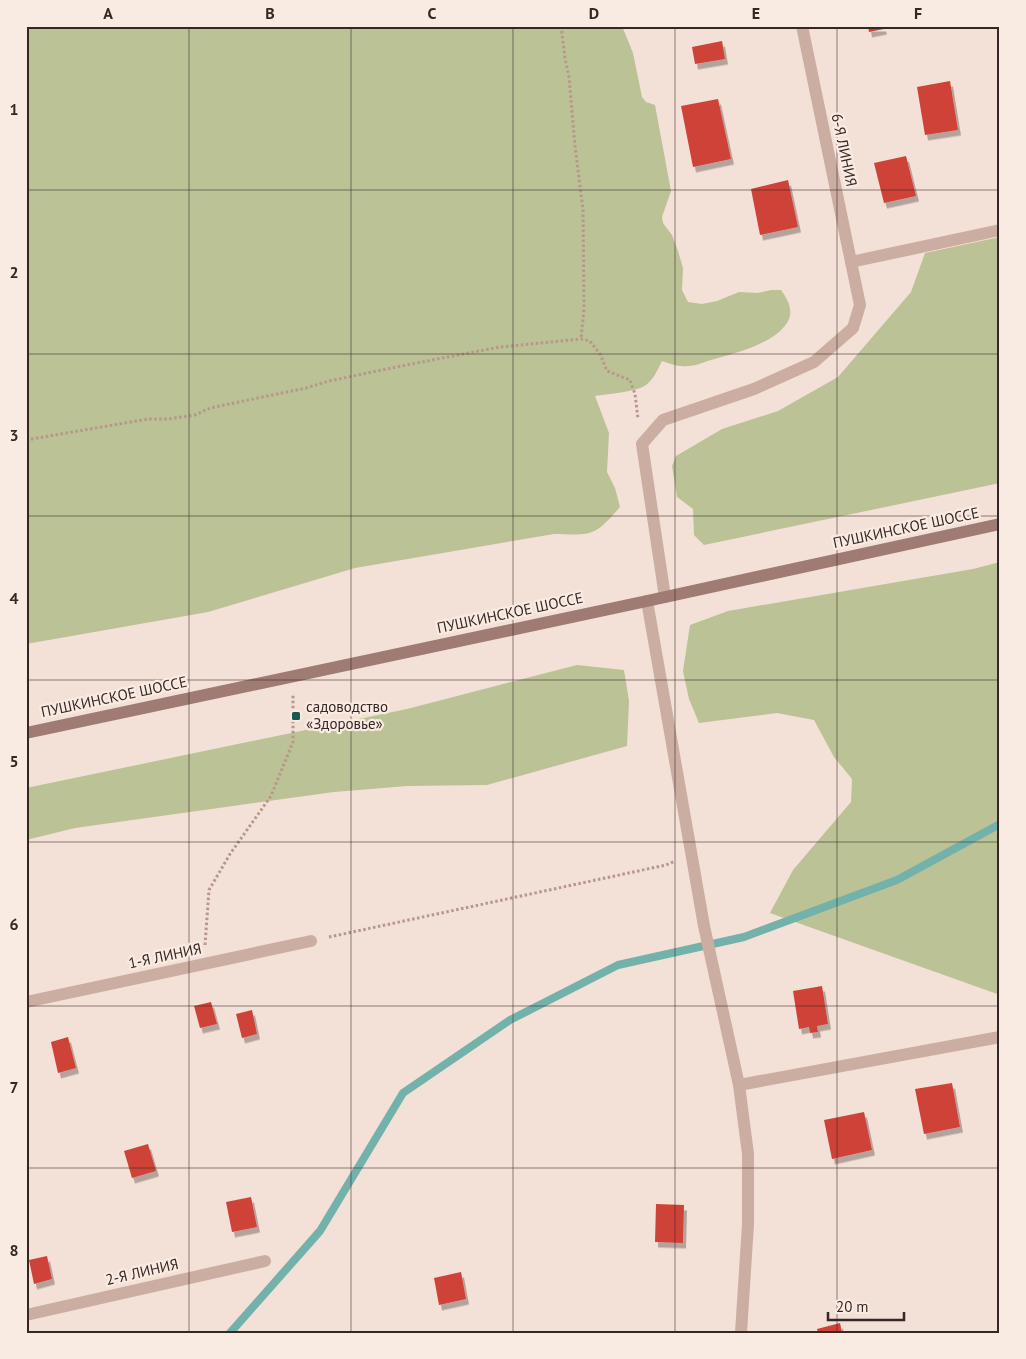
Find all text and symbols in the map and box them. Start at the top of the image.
text: A [103,3,113,23]
text: B [265,3,275,23]
text: C [428,3,437,23]
text: D [589,3,599,23]
text: E [752,3,760,23]
text: F [914,3,922,23]
text: 1 [9,99,19,119]
street label: 6-Я ЛИНИЯ [827,112,862,188]
text: 2 [9,262,19,282]
text: 3 [9,425,19,445]
street label: ПУШКИНСКОЕ ШОССЕ [831,503,981,552]
text: 4 [9,588,19,608]
street label: ПУШКИНСКОЕ ШОССЕ [435,588,585,637]
street label: ПУШКИНСКОЕ ШОССЕ [39,672,189,721]
place label: садоводство «Здоровье» [306,697,388,733]
marker: садоводство «Здоровье» [290,710,302,722]
text: 5 [9,751,19,771]
text: 6 [9,914,19,934]
street label: 1-Я ЛИНИЯ [127,938,203,973]
text: 7 [9,1077,19,1097]
text: 8 [9,1240,19,1260]
street label: 2-Я ЛИНИЯ [104,1254,180,1289]
scale bar [828,1289,905,1321]
text: 20 m [836,1297,869,1316]

